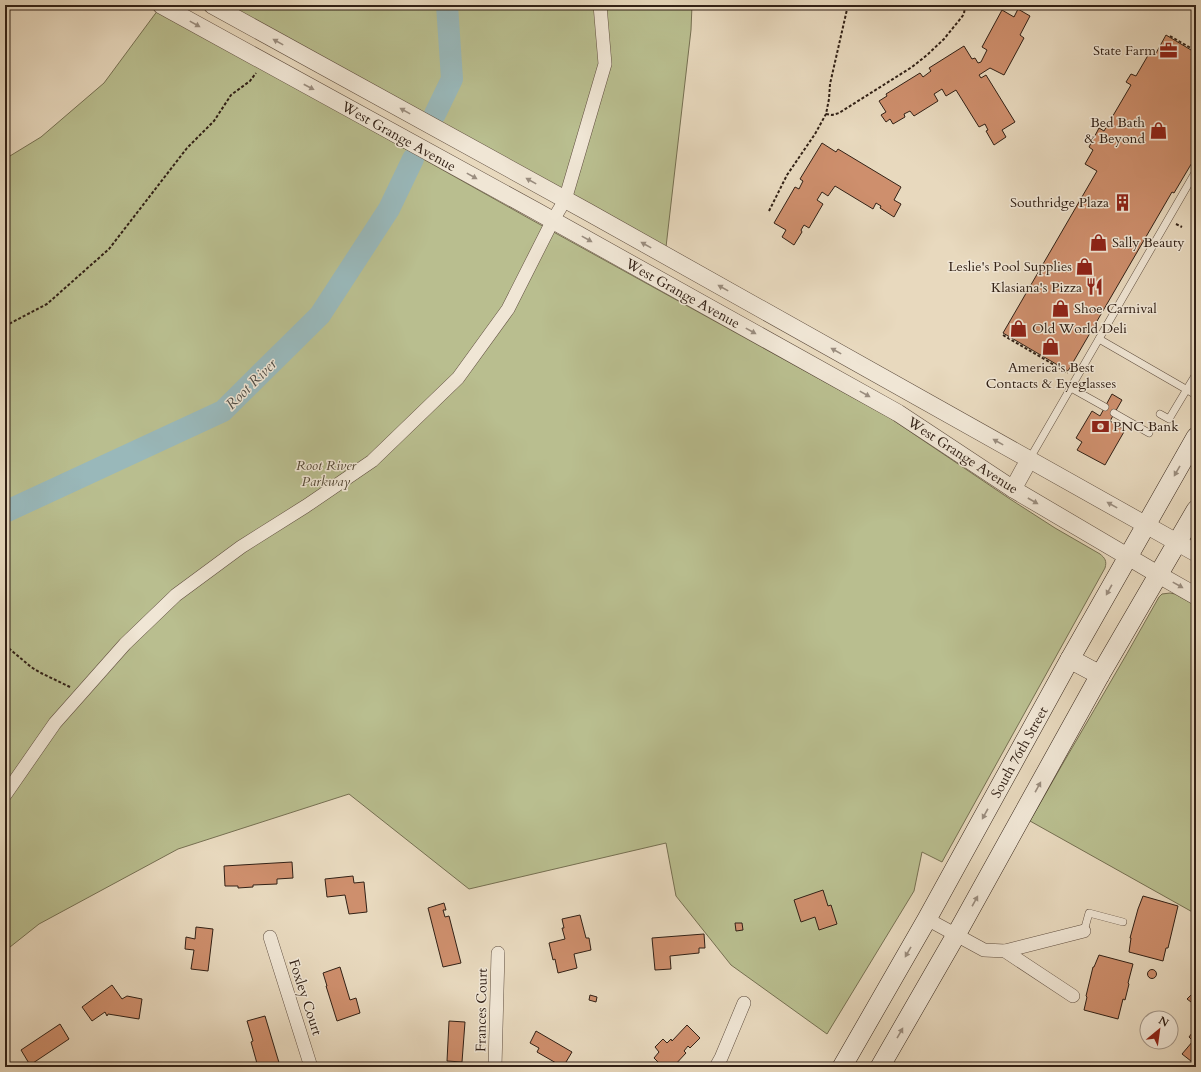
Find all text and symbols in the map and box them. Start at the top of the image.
one-way arrow [189,21,201,27]
one-way arrow [273,38,284,45]
office icon: State Farm [1159,40,1179,60]
place label: State Farm [1093,41,1156,60]
one-way arrow [303,83,314,90]
street label: West Grange Avenue [337,97,459,176]
one-way arrow [399,108,410,115]
place label: Bed Bath & Beyond [1085,113,1146,148]
shop icon: Bed Bath & Beyond [1148,120,1168,140]
one-way arrow [466,172,478,179]
one-way arrow [525,177,537,184]
building icon: Southridge Plaza [1112,192,1132,212]
place label: Southridge Plaza [1010,193,1109,212]
shop icon: Sally Beauty [1089,232,1109,252]
place label: Sally Beauty [1112,233,1185,252]
one-way arrow [581,236,593,243]
one-way arrow [640,242,652,248]
street label: West Grange Avenue [621,254,743,333]
shop icon: Leslie's Pool Supplies [1075,256,1095,276]
place label: Leslie's Pool Supplies [948,257,1072,276]
restaurant icon: Klasiana's Pizza [1085,277,1105,297]
place label: Klasiana's Pizza [991,278,1082,297]
one-way arrow [717,285,728,291]
shop icon: Shoe Carnival [1051,298,1071,318]
place label: Shoe Carnival [1074,299,1157,318]
shop icon: Old World Deli [1009,318,1029,338]
place label: Old World Deli [1032,319,1127,338]
one-way arrow [745,328,757,334]
shop icon: America's Best Contacts & Eyeglasses [1041,337,1061,357]
one-way arrow [830,348,842,355]
water label: Root River [221,353,282,414]
place label: America's Best Contacts & Eyeglasses [986,358,1117,393]
one-way arrow [859,391,871,398]
street label: West Grange Avenue [903,412,1022,498]
bank icon: PNC Bank [1090,416,1110,436]
place label: PNC Bank [1113,417,1179,436]
one-way arrow [992,439,1004,446]
park label: Root River Parkway [296,456,357,491]
one-way arrow [1173,465,1180,477]
one-way arrow [1028,498,1039,505]
one-way arrow [1106,502,1118,509]
one-way arrow [1172,582,1183,589]
one-way arrow [1105,585,1112,596]
street label: South 76th Street [986,703,1053,801]
one-way arrow [1035,781,1041,793]
one-way arrow [981,809,988,820]
one-way arrow [971,895,978,907]
one-way arrow [904,946,911,958]
street label: Foxley Court [284,957,327,1038]
street label: Frances Court [471,967,492,1052]
north arrow [1139,1010,1179,1050]
text: N [1156,1013,1172,1031]
one-way arrow [896,1027,903,1039]

